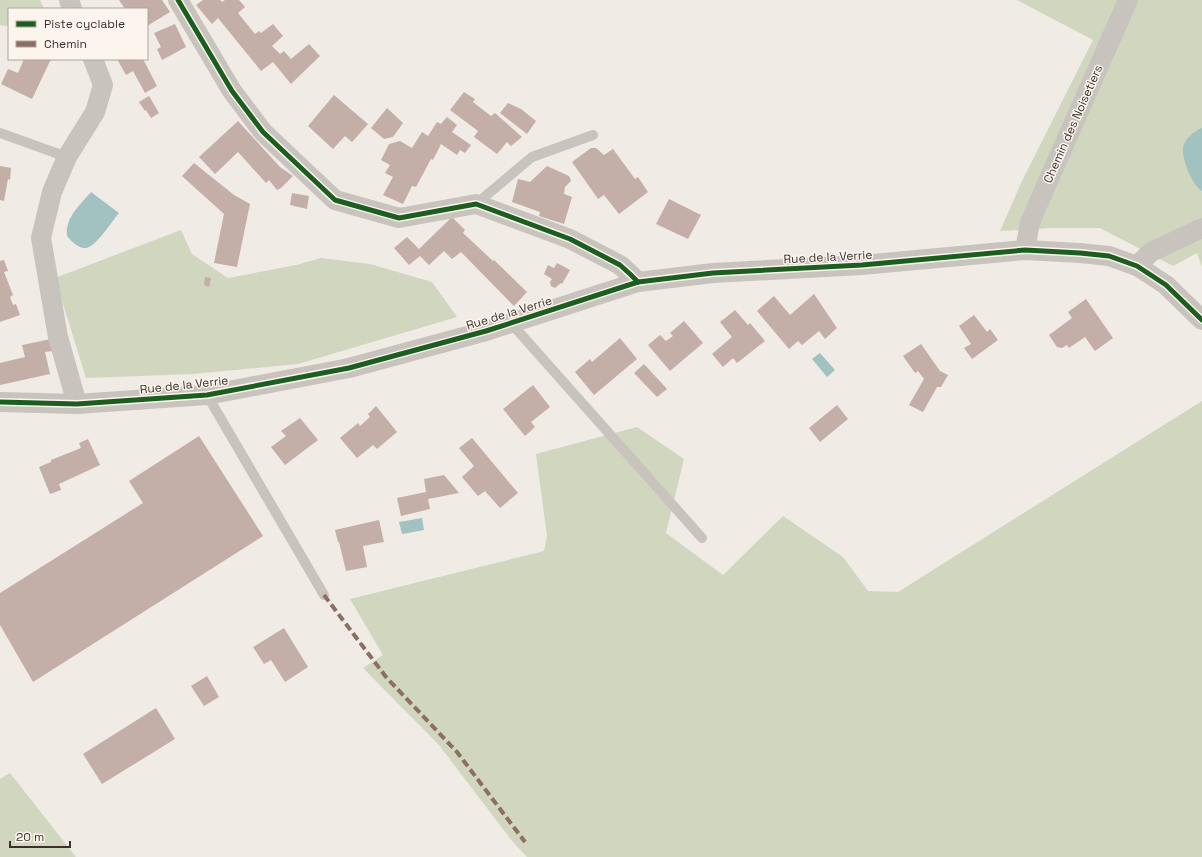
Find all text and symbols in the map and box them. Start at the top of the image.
legend [8,8,148,60]
text: Piste cyclable [44,16,125,32]
text: Chemin [44,36,87,52]
street label: Chemin des Noisetiers [1040,62,1106,186]
street label: Rue de la Verrie [783,247,873,267]
street label: Rue de la Verrie [464,292,554,334]
street label: Rue de la Verrie [139,372,229,398]
scale bar [10,823,70,849]
text: 20 m [16,829,44,845]

